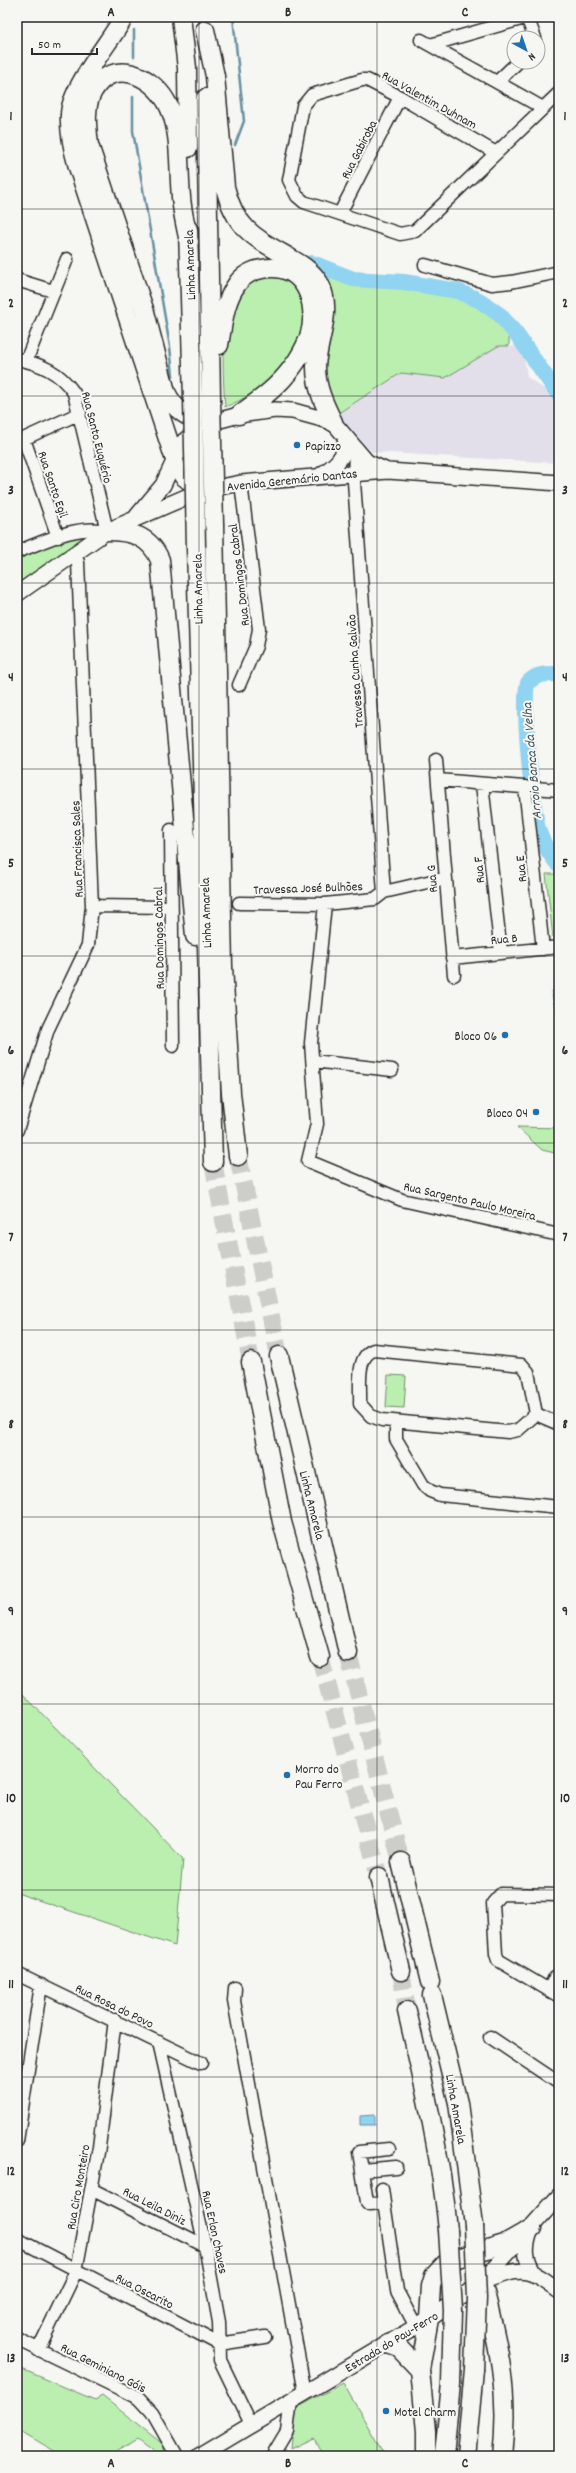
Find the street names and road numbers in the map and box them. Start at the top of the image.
street label: Rua Valentim Duhnam [378,67,480,135]
street label: Rua Gabiroba [337,117,384,183]
street label: Linha Amarela [181,228,202,301]
street label: Rua Santo Euquério [75,390,116,486]
street label: Rua Santo Egil [31,449,72,521]
street label: Avenida Geremário Dantas [226,465,358,498]
street label: Rua Domingos Cabral [225,522,256,627]
street label: Linha Amarela [189,553,210,624]
street label: Travessa Cunha Galvão [343,613,370,728]
street label: Rua Francisca Sales [67,800,90,898]
street label: Rua E [512,854,533,883]
street label: Rua F [470,855,491,884]
street label: Rua G [423,864,444,893]
street label: Linha Amarela [197,876,218,949]
street label: Travessa José Bulhões [253,878,363,901]
street label: Rua Domingos Cabral [150,886,171,990]
street label: Rua B [490,930,519,951]
street label: Rua Sargento Paulo Moreira [401,1178,538,1227]
street label: Linha Amarela [293,1469,329,1543]
street label: Rua Rosa do Povo [71,1980,157,2035]
street label: Linha Amarela [439,2073,470,2147]
street label: Rua Ciro Monteiro [63,2143,96,2232]
street label: Rua Leila Diniz [119,2183,189,2231]
street label: Rua Erlon Chaves [195,2189,232,2276]
street label: Rua Oscarito [111,2269,176,2315]
street label: Estrada do Pau-Ferro [342,2308,443,2379]
street label: Rua Geminiano Góis [57,2339,149,2399]

